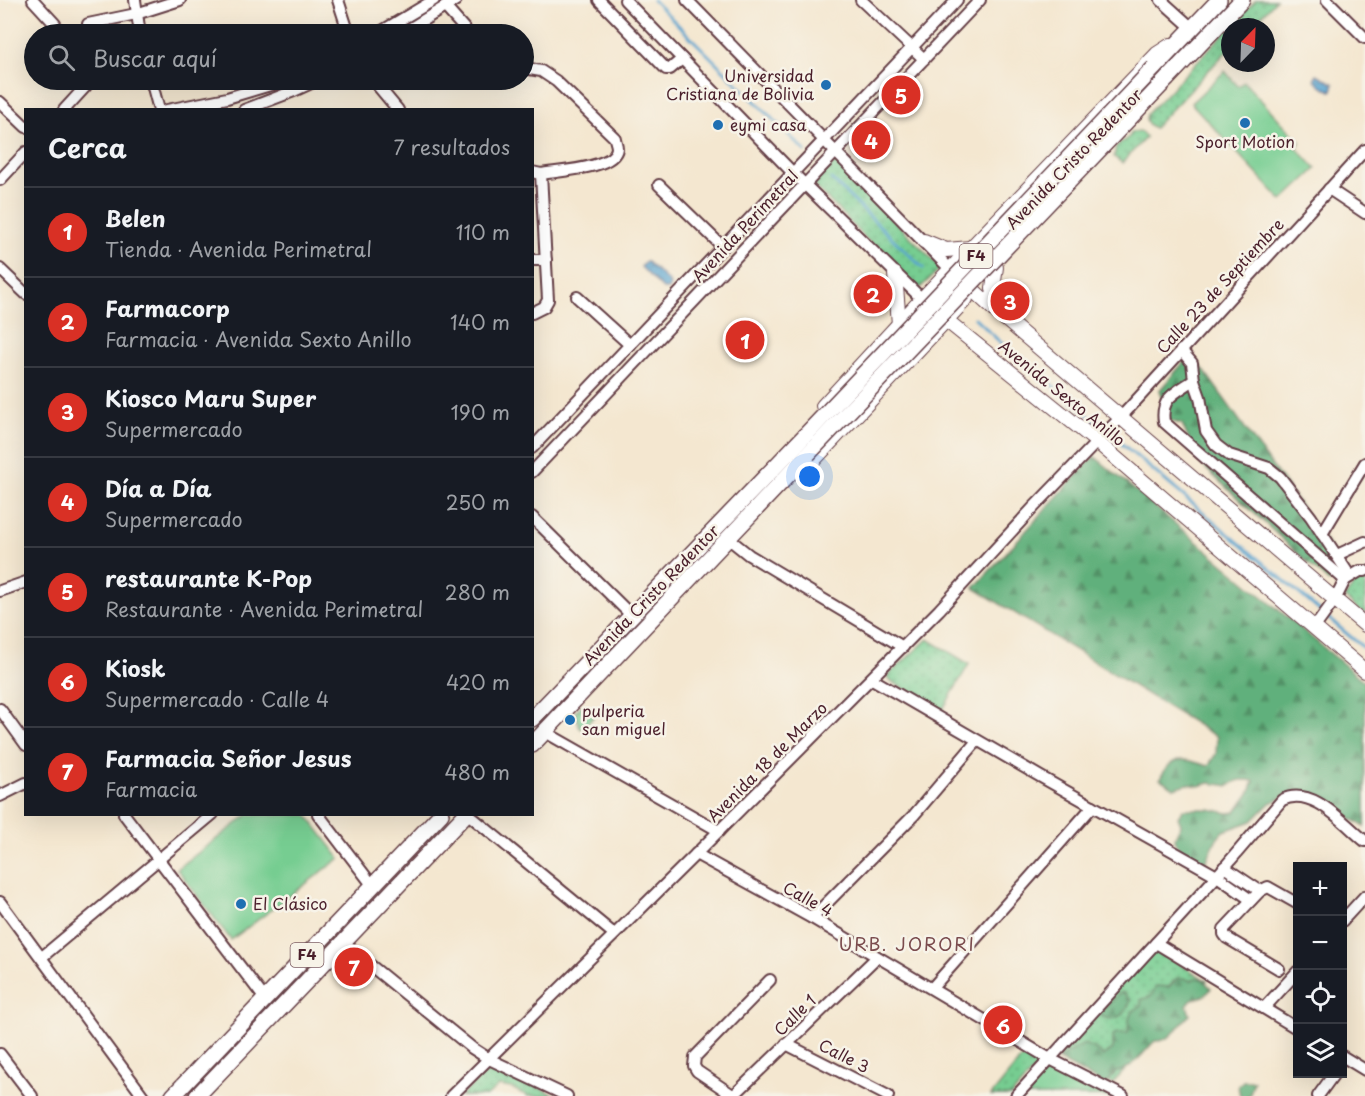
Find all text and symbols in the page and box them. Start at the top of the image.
north arrow [1221,18,1275,72]
search box [24,24,534,90]
icon: search [45,41,78,74]
text: Buscar aquí [93,41,217,74]
place label: Universidad Cristiana de Bolivia [666,63,814,105]
pin: 5 [882,72,920,118]
marker: Universidad Cristiana de Bolivia [819,78,833,92]
street label: Avenida Cristo Redentor [1000,82,1147,234]
place label: eymi casa [730,112,807,136]
marker: Sport Motion [1238,116,1252,130]
marker: eymi casa [711,118,725,132]
pin: 4 [852,118,890,162]
text: Cerca [48,128,127,167]
place label: Sport Motion [1195,129,1295,153]
text: 7 resultados [394,132,510,162]
street label: Avenida Perimetral [686,164,803,287]
text: Belen [105,201,166,234]
street label: Calle 23 de Septiembre [1150,212,1289,358]
text: 1 [63,217,72,247]
text: 110 m [456,217,510,247]
text: Tienda · Avenida Perimetral [105,234,372,264]
road number: F4 [960,244,992,268]
pin: 2 [854,272,892,316]
pin: 3 [990,278,1030,324]
text: Farmacorp [105,291,230,324]
text: 2 [60,307,75,337]
text: 140 m [450,307,510,337]
pin: 1 [726,318,764,362]
text: Farmacia · Avenida Sexto Anillo [105,324,412,354]
street label: Avenida Sexto Anillo [994,333,1131,451]
text: Kiosco Maru Super [105,381,316,414]
text: 3 [61,397,74,427]
text: 190 m [451,397,510,427]
text: Supermercado [105,414,243,444]
your location [795,462,824,491]
text: Día a Día [105,471,212,504]
text: 4 [61,487,74,517]
text: 250 m [446,487,510,517]
text: Supermercado [105,504,243,534]
street label: Avenida Cristo Redentor [577,518,724,670]
text: restaurante K-Pop [105,561,312,594]
text: 5 [61,577,74,607]
text: 280 m [445,577,510,607]
text: Restaurante · Avenida Perimetral [105,594,423,624]
text: Kiosk [105,651,166,684]
text: 6 [60,667,75,697]
text: 420 m [446,667,510,697]
text: Supermercado · Calle 4 [105,684,329,714]
street label: Avenida 18 de Marzo [701,696,832,827]
place label: pulperia san miguel [582,698,666,740]
marker: pulperia san miguel [563,713,577,727]
text: Farmacia Señor Jesus [105,741,352,774]
text: 7 [62,757,73,787]
text: 480 m [445,757,510,787]
text: Farmacia [105,774,197,804]
map controls [1293,862,1347,1078]
button: + [1293,862,1347,916]
street label: Calle 4 [779,875,838,922]
place label: El Clásico [253,891,328,915]
marker: El Clásico [234,897,248,911]
button: − [1293,916,1347,970]
district label: URB. JORORI [838,930,976,957]
road number: F4 [290,943,324,967]
pin: 7 [334,944,374,990]
button: locate [1293,970,1347,1024]
street label: Calle 1 [768,988,821,1041]
pin: 6 [984,1002,1022,1048]
button: layers [1293,1024,1347,1078]
street label: Calle 3 [815,1032,874,1078]

